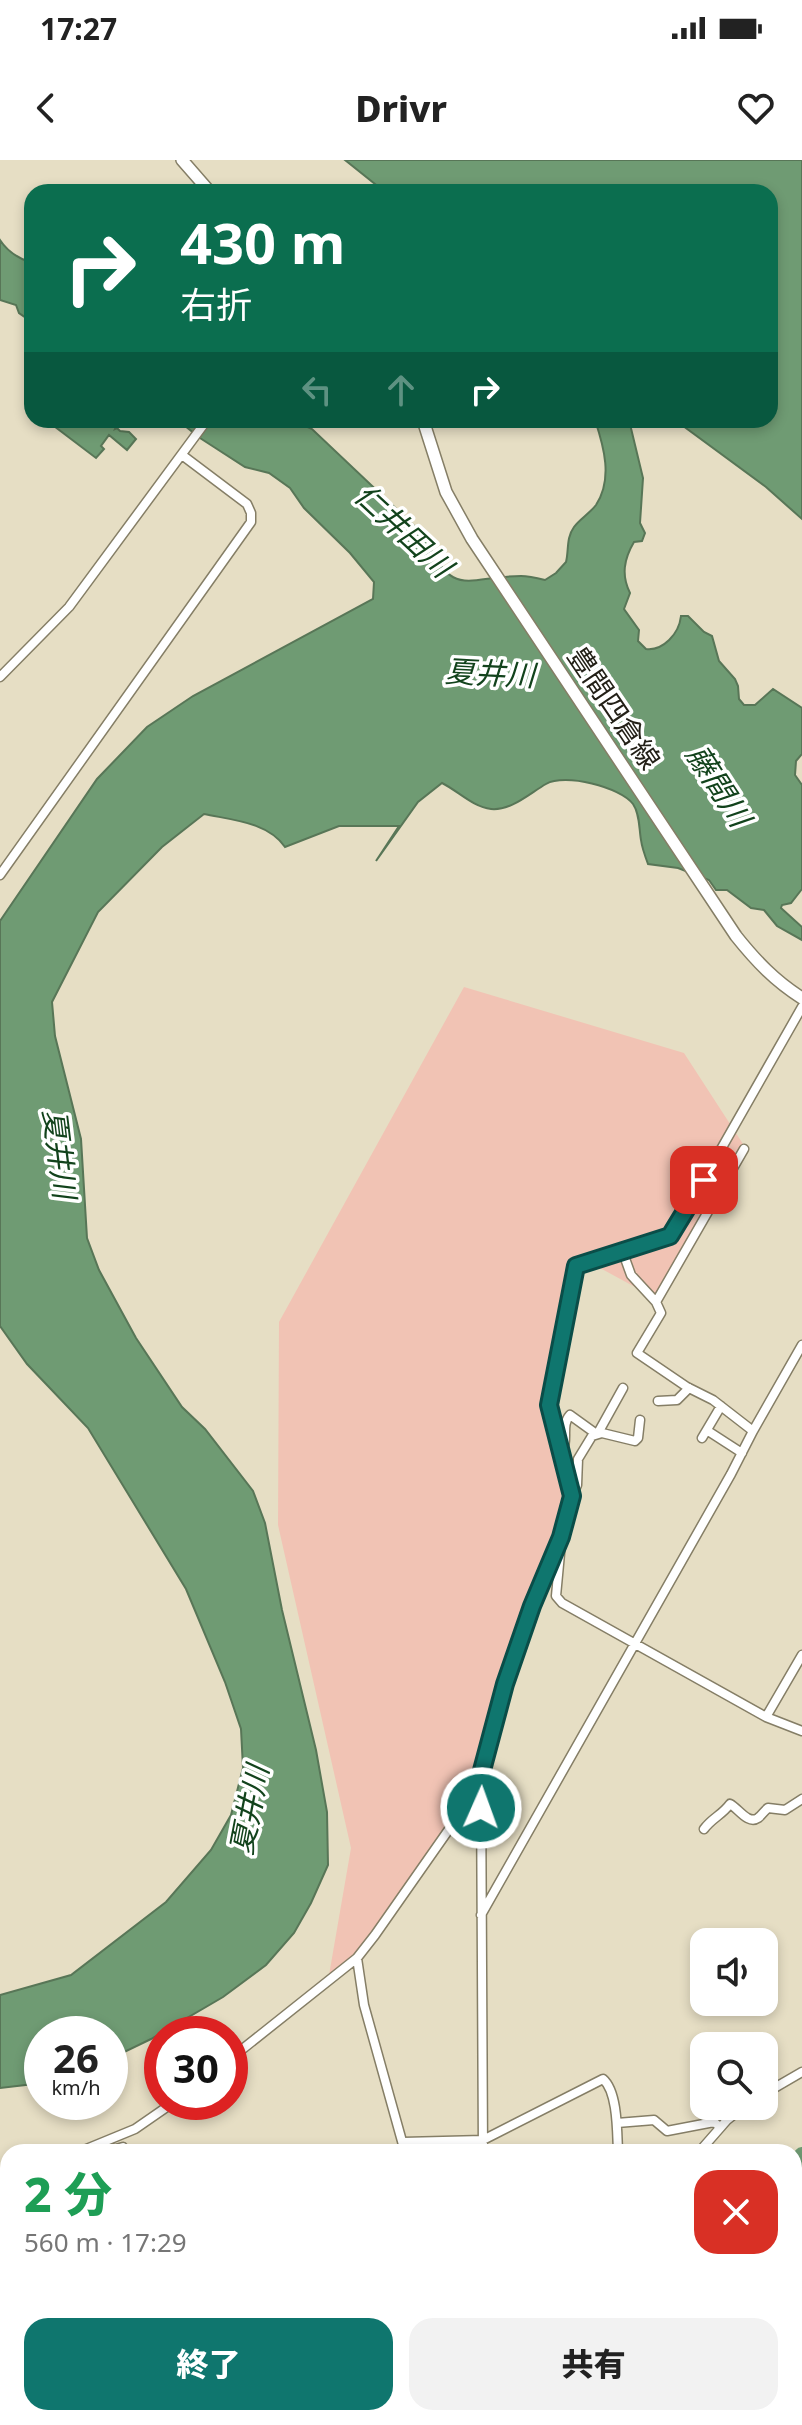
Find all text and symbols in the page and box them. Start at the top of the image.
text: 17:27 [40,8,117,49]
text: Drivr [355,84,447,133]
icon: back [24,86,68,130]
icon: heart [734,86,778,130]
text: 430 m [180,204,345,280]
icon: right [48,216,152,320]
text: 右折 [180,280,252,329]
icon: left [295,368,339,412]
icon: ahead [379,368,423,412]
icon: right [463,368,507,412]
water label: 仁井田川 [346,474,464,588]
street label: 豊間四倉線 [560,639,670,776]
water label: 夏井川 [444,650,539,695]
water label: 藤間川 [678,736,763,837]
water label: 夏井川 [35,1107,87,1204]
pin [670,1146,738,1214]
icon: arrive [682,1158,726,1202]
water label: 夏井川 [220,1759,278,1858]
position arrow [439,1766,523,1850]
map controls [690,1928,778,2120]
button: sound [690,1928,778,2016]
speed limit sign: 30 [144,2016,248,2120]
text: 26 [53,2030,99,2085]
button: search [690,2032,778,2120]
text: km/h [51,2074,101,2101]
text: 2 分 [24,2161,112,2226]
button: close [694,2170,778,2254]
text: 560 m · 17:29 [24,2224,187,2260]
button: 終了 [24,2318,393,2410]
button: 共有 [409,2318,778,2410]

